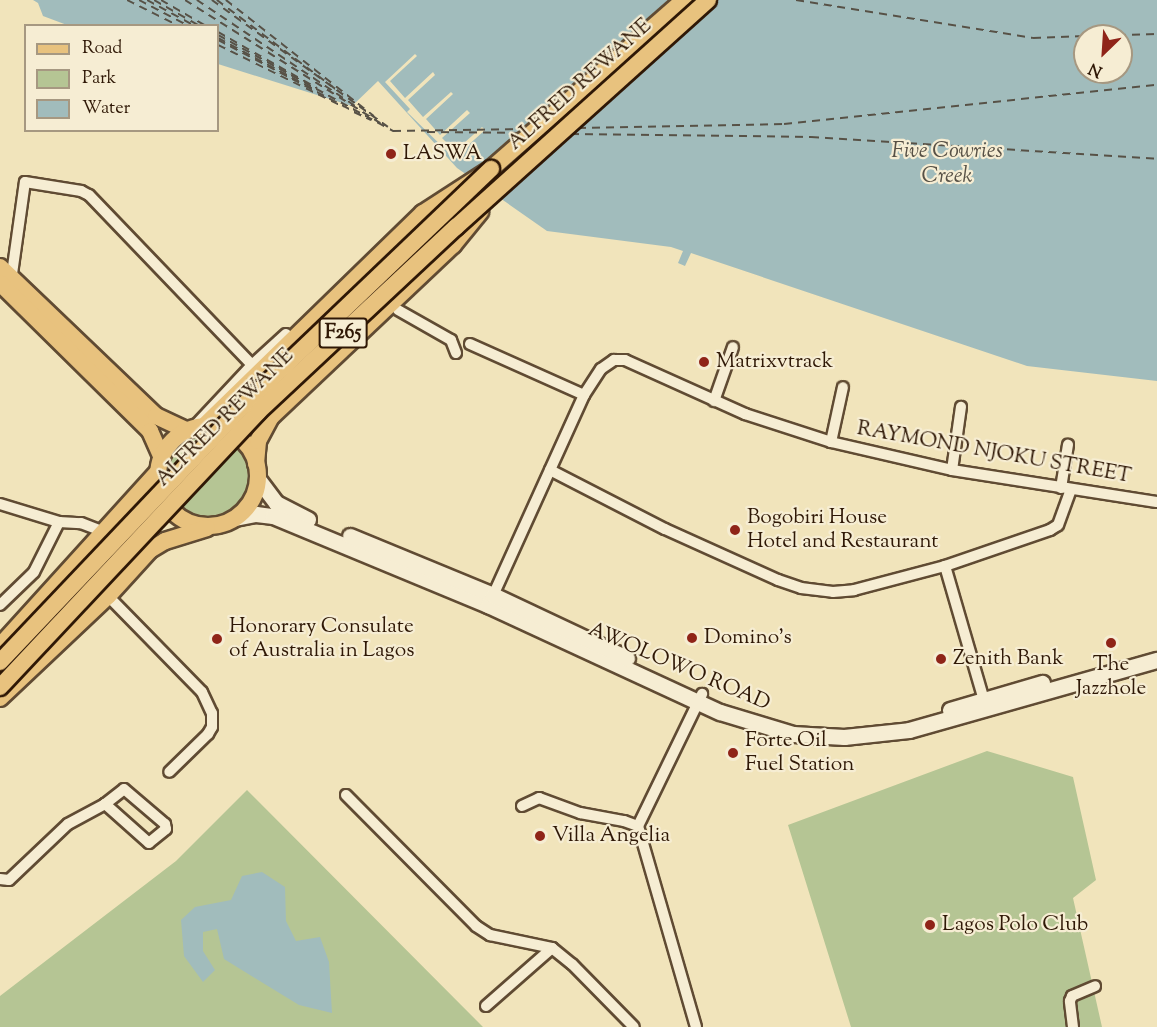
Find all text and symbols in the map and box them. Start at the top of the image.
street label: ALFRED REWANE [503,14,657,156]
legend [24,24,219,132]
north arrow [1073,24,1133,84]
text: Road [82,36,122,62]
text: N [1085,56,1107,82]
text: Park [82,66,116,92]
text: Water [82,96,130,122]
water label: Five Cowries Creek [891,139,1003,190]
place label: LASWA [403,141,482,167]
marker: LASWA [384,147,398,161]
road number: F265 [318,316,368,350]
street label: ALFRED REWANE [151,344,299,492]
place label: Matrixvtrack [716,349,833,375]
marker: Matrixvtrack [697,355,711,369]
street label: RAYMOND NJOKU STREET [855,416,1133,490]
place label: Bogobiri House Hotel and Restaurant [747,505,939,555]
marker: Bogobiri House Hotel and Restaurant [728,523,742,537]
place label: Honorary Consulate of Australia in Lagos [229,614,414,664]
street label: AWOLOWO ROAD [584,617,774,717]
place label: Domino's [704,625,792,651]
marker: Domino's [685,631,699,645]
marker: Honorary Consulate of Australia in Lagos [210,632,224,646]
marker: The Jazzhole [1104,636,1118,650]
place label: Zenith Bank [953,646,1064,672]
marker: Zenith Bank [934,652,948,666]
place label: The Jazzhole [1076,652,1146,702]
place label: Forte Oil Fuel Station [745,728,855,778]
marker: Forte Oil Fuel Station [726,746,740,760]
place label: Villa Angelia [552,823,670,849]
marker: Villa Angelia [533,829,547,843]
place label: Lagos Polo Club [942,912,1088,938]
marker: Lagos Polo Club [923,918,937,932]

